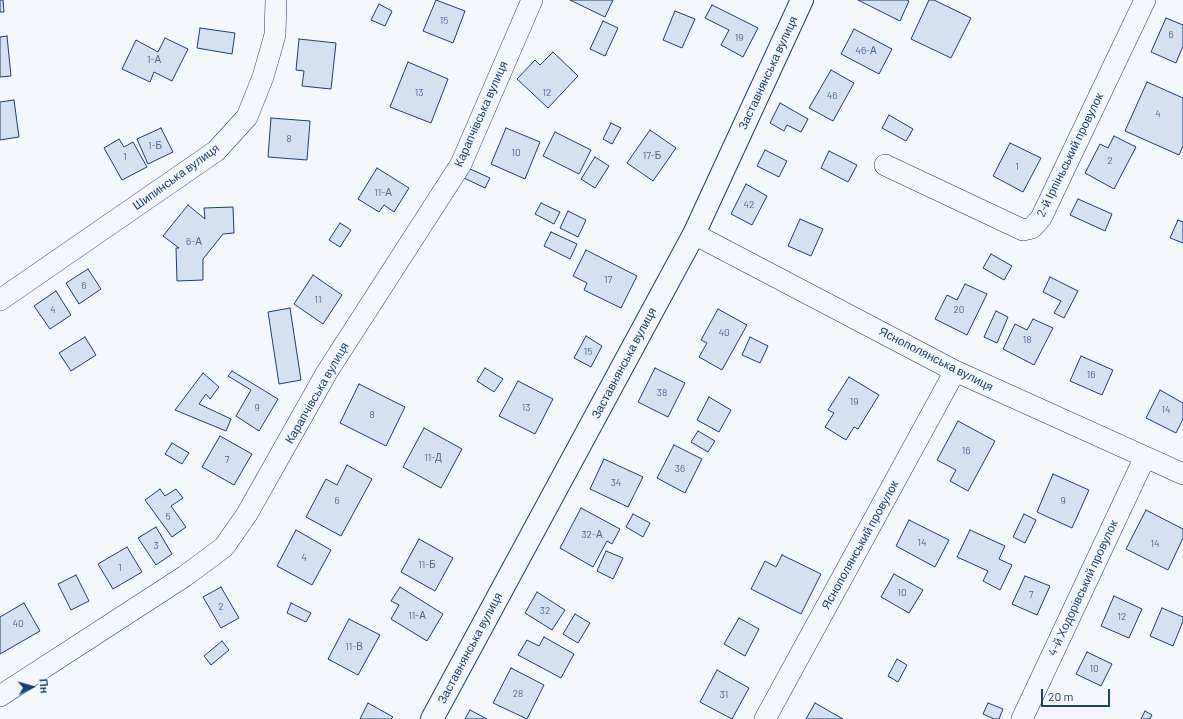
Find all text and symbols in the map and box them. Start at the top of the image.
street label: Заставнянська вулиця [735,14,801,132]
house number: 15 [440,15,448,27]
house number: 6 [1168,29,1174,41]
house number: 19 [735,32,743,44]
house number: 46-А [855,45,877,57]
house number: 1-А [147,54,161,66]
street label: Карапчівська вулиця [451,59,511,169]
house number: 13 [415,87,423,99]
house number: 12 [543,87,551,99]
house number: 46 [827,90,837,102]
street label: 2-й Ірпіньський провулок [1034,91,1106,219]
house number: 4 [1155,108,1161,120]
house number: 8 [286,133,292,145]
house number: 1-Б [148,140,162,152]
street label: Шипинська вулиця [130,141,222,213]
house number: 10 [511,147,521,159]
house number: 17-Б [643,150,661,162]
house number: 1 [123,151,127,163]
house number: 2 [1107,155,1113,167]
house number: 1 [1015,161,1019,173]
house number: 11-А [374,187,392,199]
house number: 42 [744,199,754,211]
house number: 6-А [186,236,202,248]
house number: 17 [604,274,612,286]
house number: 6 [81,280,87,292]
house number: 11 [314,294,322,306]
house number: 4 [50,304,56,316]
house number: 20 [953,304,965,316]
street label: Заставнянська вулиця [589,305,659,421]
street label: Яснополянська вулиця [876,324,996,394]
house number: 40 [718,327,730,339]
house number: 18 [1023,334,1031,346]
street label: Карапчівська вулиця [282,340,352,446]
house number: 15 [584,346,592,358]
house number: 16 [1087,369,1095,381]
house number: 38 [657,387,667,399]
house number: 19 [850,396,858,408]
house number: 9 [254,402,260,414]
house number: 13 [522,402,530,414]
house number: 14 [1161,404,1171,416]
house number: 8 [369,409,375,421]
house number: 16 [962,445,970,457]
house number: 11-Д [424,452,442,464]
house number: 7 [225,454,229,466]
house number: 36 [675,463,685,475]
house number: 34 [611,477,621,489]
street label: Яснополянський провулок [819,478,901,612]
house number: 6 [334,495,340,507]
house number: 9 [1060,495,1066,507]
house number: 5 [165,511,171,523]
street label: 4-й Ходорівський провулок [1045,518,1121,658]
house number: 32-А [581,529,603,541]
house number: 14 [917,537,927,549]
house number: 14 [1150,538,1160,550]
house number: 3 [153,540,159,552]
house number: 4 [301,552,307,564]
house number: 11-Б [418,559,436,571]
house number: 1 [118,562,122,574]
house number: 10 [897,587,907,599]
house number: 7 [1029,589,1033,601]
street label: Заставнянська вулиця [435,590,505,706]
house number: 2 [218,601,224,613]
house number: 32 [540,605,550,617]
house number: 11-А [408,610,426,622]
house number: 12 [1118,611,1126,623]
house number: 40 [12,618,24,630]
house number: 11-В [345,641,363,653]
house number: 10 [1089,663,1099,675]
north arrow [12,667,52,707]
text: Пн [37,678,52,694]
scale bar [1043,681,1112,707]
house number: 28 [513,688,523,700]
house number: 31 [720,689,728,701]
text: 20 m [1048,689,1074,703]

